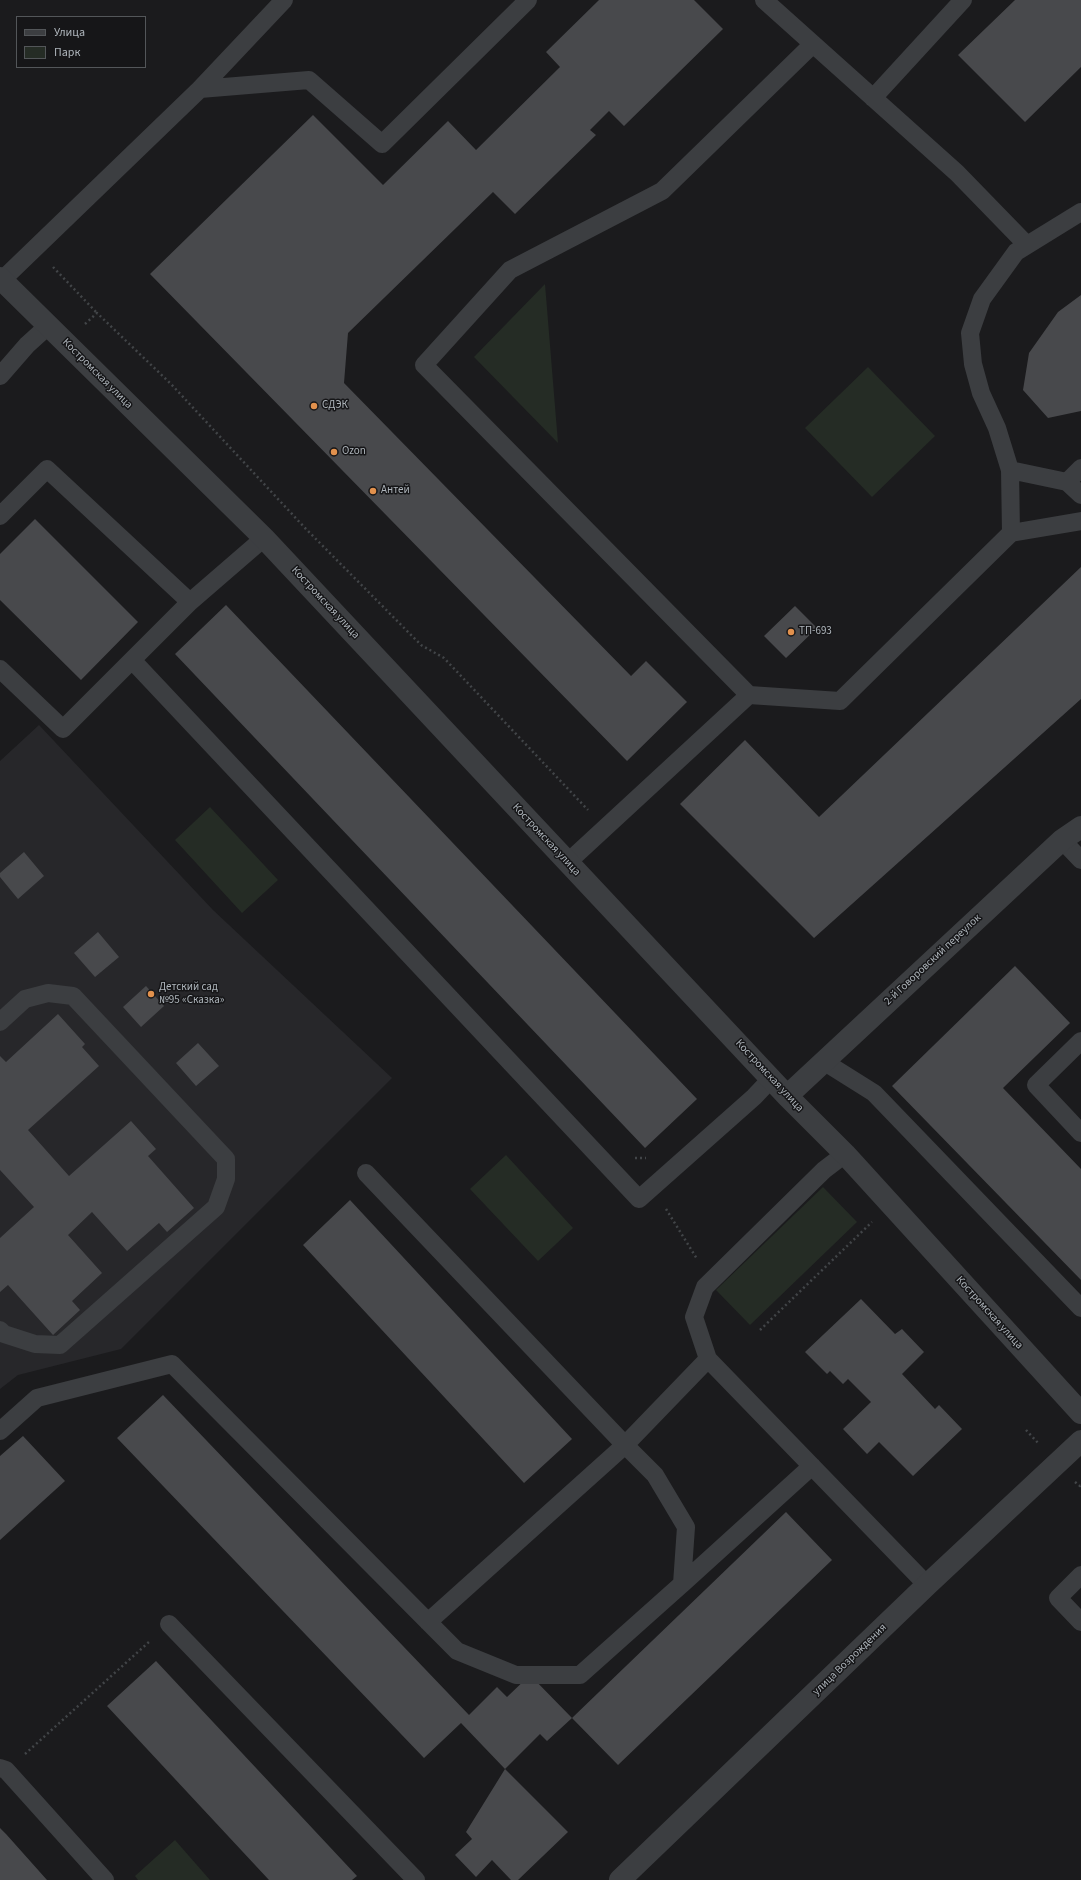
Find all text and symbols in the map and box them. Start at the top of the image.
legend [16,16,146,68]
text: Улица [54,24,85,41]
text: Парк [54,44,80,61]
street label: Костромская улица [59,336,135,412]
place label: СДЭК [322,399,348,413]
marker: СДЭК [309,401,319,411]
place label: Ozon [342,445,366,459]
marker: Ozon [329,447,339,457]
place label: Антей [381,484,410,498]
marker: Антей [368,486,378,496]
street label: Костромская улица [288,564,362,642]
place label: ТП-693 [799,625,832,639]
marker: ТП-693 [786,627,796,637]
street label: Костромская улица [509,801,583,879]
street label: 2-й Говоровский переулок [882,912,984,1008]
place label: Детский сад №95 «Сказка» [159,981,224,1007]
marker: Детский сад №95 «Сказка» [146,989,156,999]
street label: Костромская улица [732,1037,806,1115]
street label: Костромская улица [953,1274,1025,1352]
street label: улица Возрождения [810,1621,890,1699]

